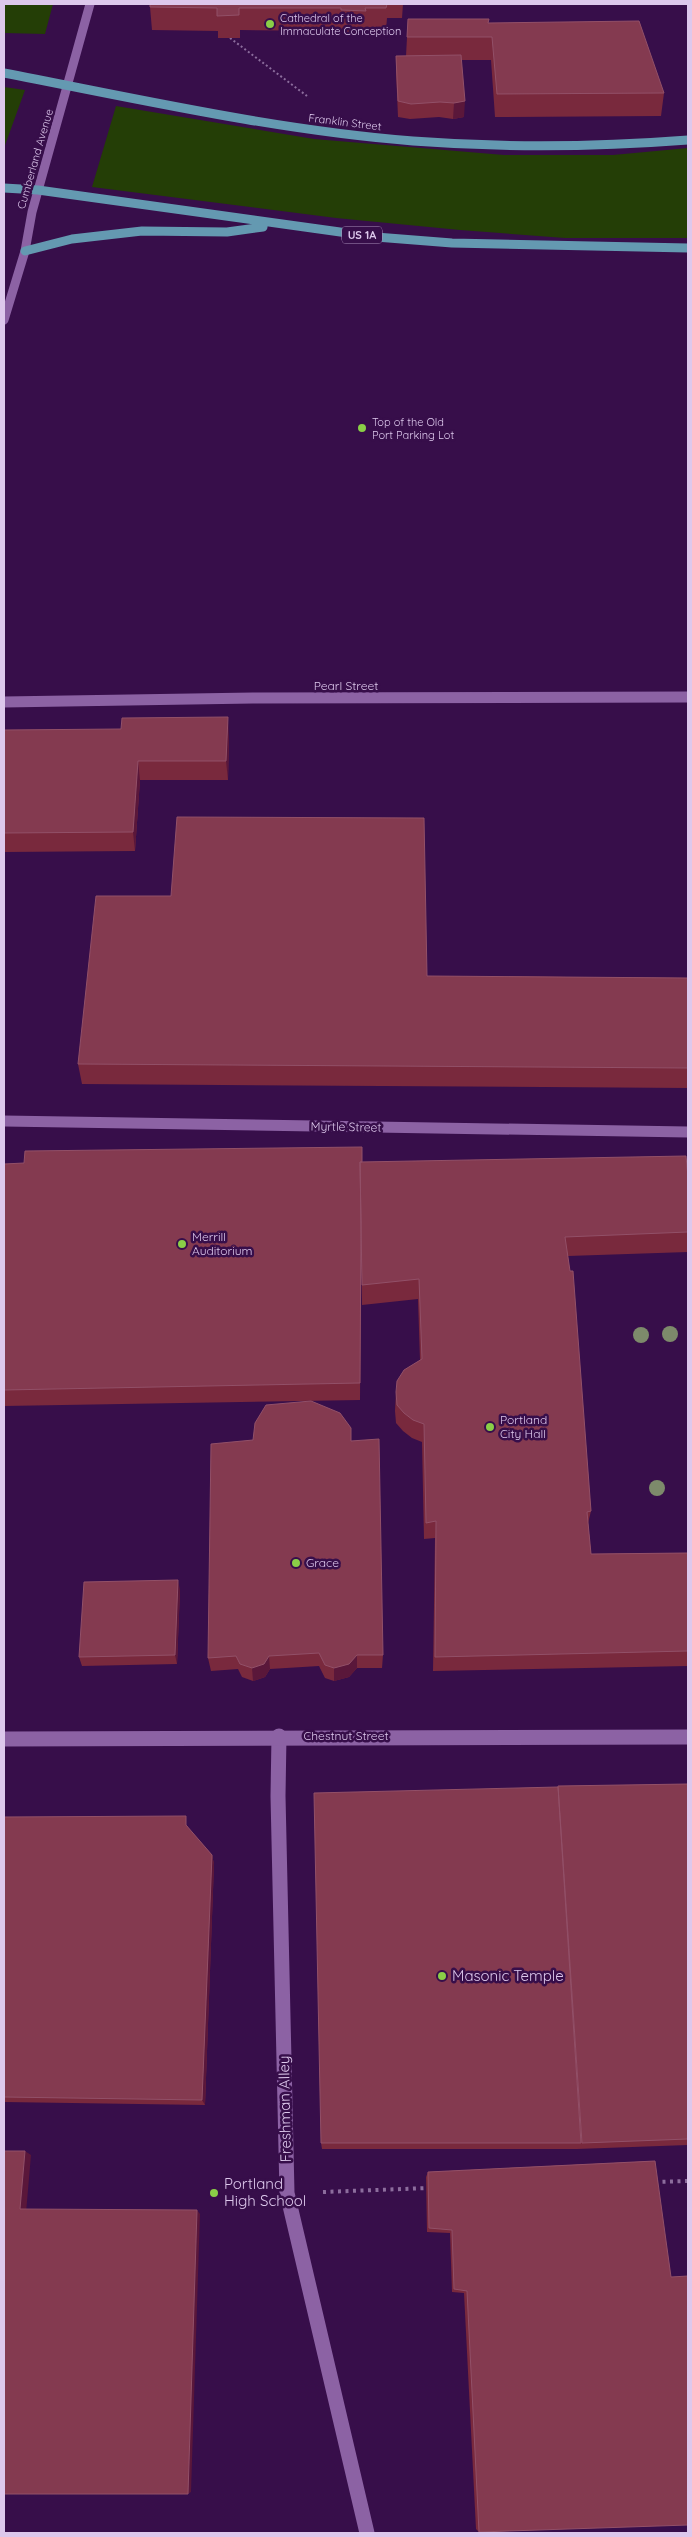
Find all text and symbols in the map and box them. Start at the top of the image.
place label: Cathedral of the Immaculate Conception [280,11,401,38]
marker: Cathedral of the Immaculate Conception [264,18,276,30]
street label: Cumberland Avenue [14,107,56,211]
street label: Franklin Street [308,111,383,133]
road number: US 1A [342,226,382,244]
place label: Top of the Old Port Parking Lot [372,415,454,442]
marker: Top of the Old Port Parking Lot [356,422,368,434]
street label: Pearl Street [314,678,378,693]
street label: Myrtle Street [310,1118,382,1135]
place label: Merrill Auditorium [192,1229,253,1258]
marker: Merrill Auditorium [176,1238,188,1250]
place label: Portland City Hall [500,1412,547,1441]
marker: Portland City Hall [484,1421,496,1433]
place label: Grace [306,1555,339,1570]
marker: Grace [290,1557,302,1569]
street label: Chestnut Street [303,1728,389,1743]
place label: Masonic Temple [452,1966,564,1985]
marker: Masonic Temple [436,1970,448,1982]
street label: Freshman Alley [274,2055,295,2163]
place label: Portland High School [224,2174,306,2210]
marker: Portland High School [208,2187,220,2199]

